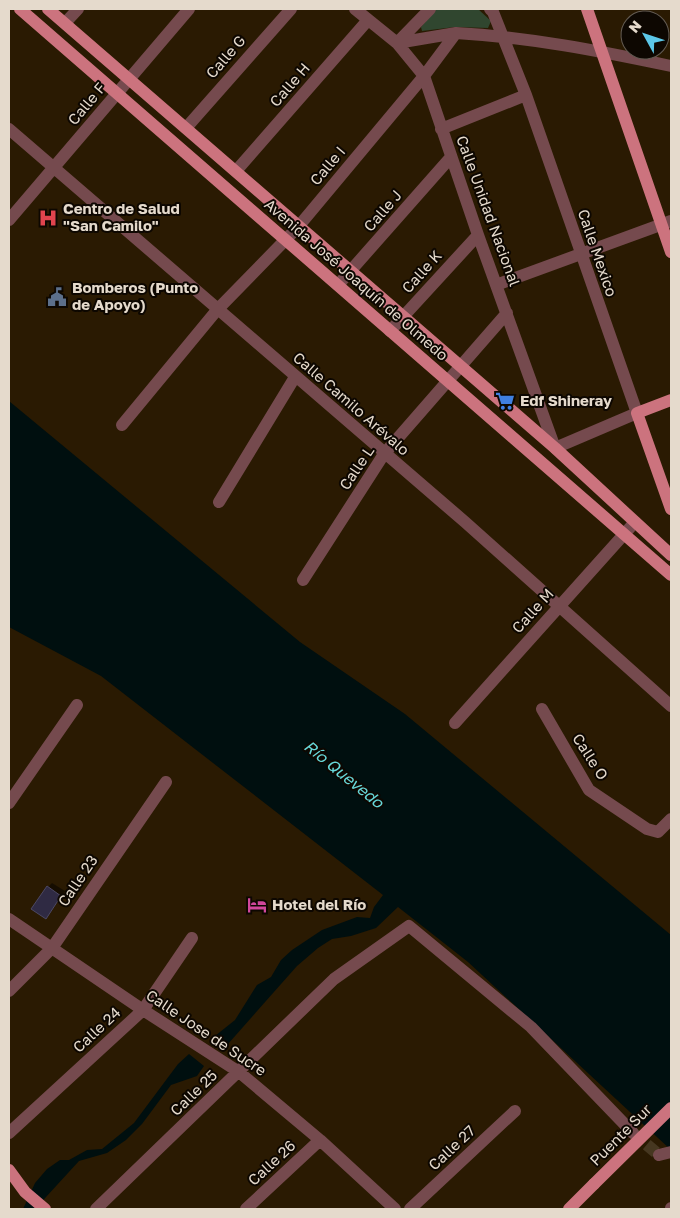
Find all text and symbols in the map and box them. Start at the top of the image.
north arrow [620,10,670,60]
text: N [625,17,645,36]
street label: Calle G [202,31,249,82]
street label: Calle H [265,59,313,110]
street label: Calle F [63,79,109,128]
street label: Calle Unidad Nacional [453,133,525,289]
street label: Calle I [306,142,349,188]
street label: Calle J [359,186,405,235]
street label: Avenida José Joaquín de Olmedo [261,195,452,364]
place label: Centro de Salud "San Camilo" [63,199,180,234]
hospital icon: Centro de Salud "San Camilo" [37,207,59,229]
street label: Calle Mexico [575,207,621,299]
street label: Calle K [398,246,445,296]
place label: Bomberos (Punto de Apoyo) [72,278,198,313]
public building icon: Bomberos (Punto de Apoyo) [46,286,68,308]
street label: Calle Camilo Arévalo [290,348,413,459]
supermarket icon: Edf Shineray [494,390,516,412]
place label: Edf Shineray [520,391,612,409]
street label: Calle L [335,442,378,493]
street label: Calle M [508,584,557,636]
street label: Calle O [569,730,612,783]
water label: Río Quevedo [300,736,389,813]
street label: Calle 23 [53,851,101,910]
hotel icon: Hotel del Río [246,894,268,916]
place label: Hotel del Río [272,895,366,913]
street label: Calle Jose de Sucre [143,985,270,1079]
street label: Calle 24 [69,1003,124,1056]
street label: Calle 25 [166,1066,220,1119]
street label: Puente Sur [586,1100,655,1169]
street label: Calle 27 [424,1121,478,1173]
street label: Calle 26 [244,1136,299,1189]

